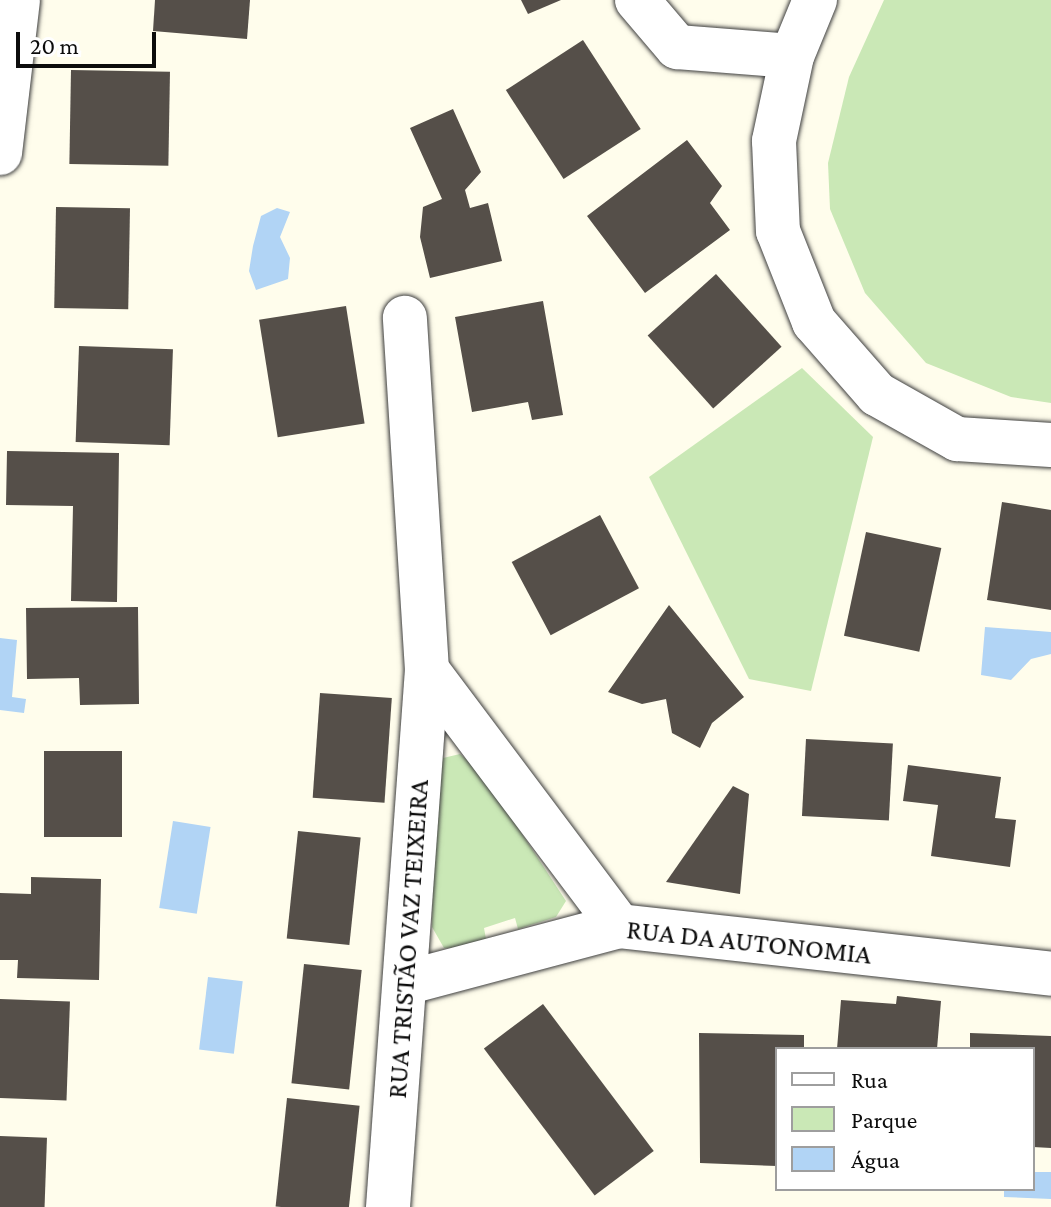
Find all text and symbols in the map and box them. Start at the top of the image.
scale bar [20,16,160,66]
text: 20 m [30,32,79,59]
street label: RUA TRISTÃO VAZ TEIXEIRA [380,778,436,1100]
street label: RUA DA AUTONOMIA [625,912,873,972]
legend [775,1047,1035,1191]
text: Rua [851,1066,888,1093]
text: Parque [851,1106,917,1133]
text: Água [851,1146,900,1173]

